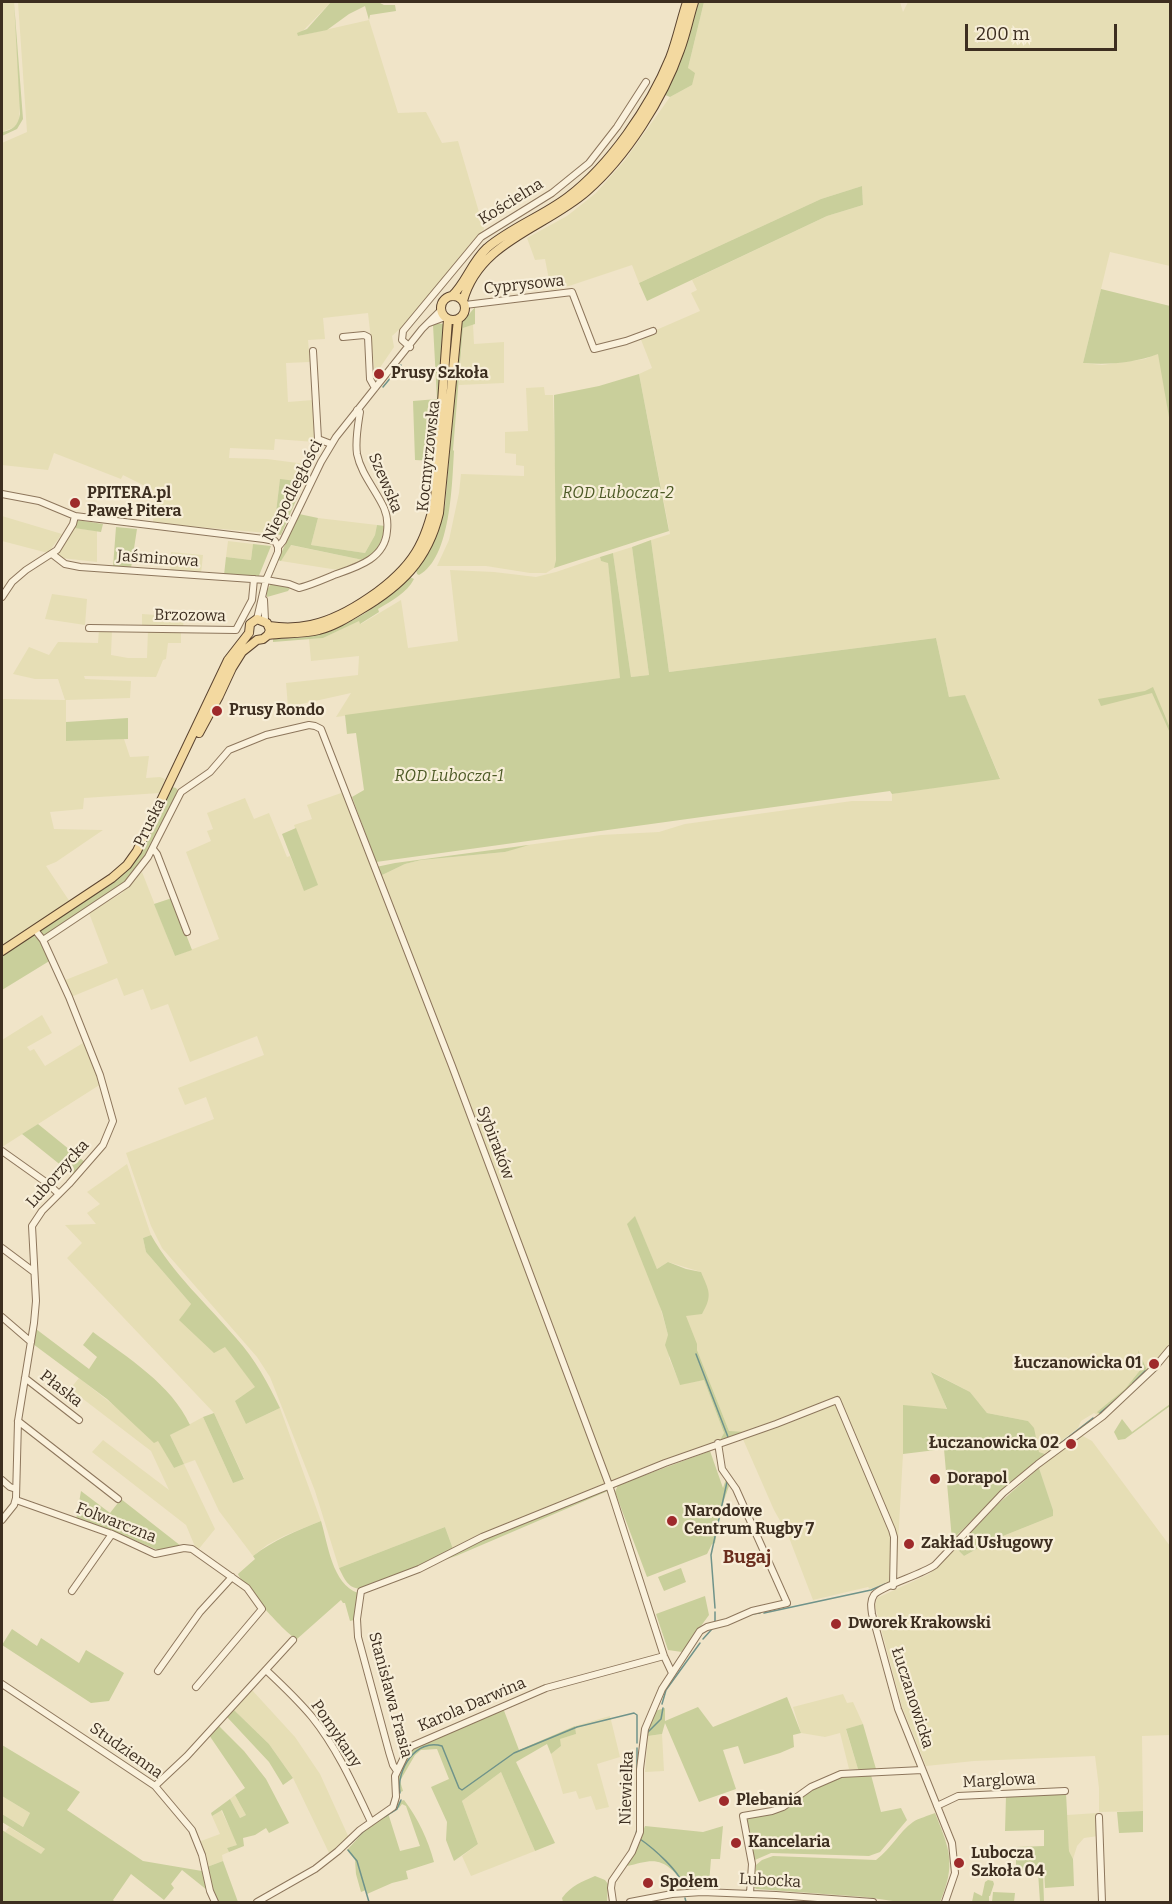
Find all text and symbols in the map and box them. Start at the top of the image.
scale bar [968,12,1120,50]
text: 200 m [976,23,1030,45]
street label: Kościelna [475,175,547,229]
street label: Cyprysowa [483,271,565,299]
place label: Prusy Szkoła [391,364,488,384]
marker: Prusy Szkoła [372,367,386,381]
street label: Kocmyrzowska [414,399,444,513]
street label: Niepodległości [259,437,327,545]
street label: Szewska [364,450,406,516]
place label: PPITERA.pl Paweł Pitera [87,484,181,522]
park label: ROD Lubocza-2 [562,484,674,504]
marker: PPITERA.pl Paweł Pitera [68,496,82,510]
street label: Jaśminowa [117,547,199,571]
street label: Brzozowa [154,606,226,626]
place label: Prusy Rondo [229,701,325,721]
marker: Prusy Rondo [210,704,224,718]
park label: ROD Lubocza-1 [394,767,504,787]
street label: Pruska [130,796,170,850]
street label: Sybiraków [472,1104,518,1182]
street label: Luborzycka [22,1136,94,1212]
place label: Łuczanowicka 01 [1014,1354,1142,1374]
marker: Łuczanowicka 01 [1147,1357,1161,1371]
street label: Płaska [36,1366,86,1412]
place label: Łuczanowicka 02 [929,1434,1059,1454]
marker: Łuczanowicka 02 [1064,1437,1078,1451]
place label: Dorapol [947,1469,1008,1489]
marker: Dorapol [928,1472,942,1486]
street label: Folwarczna [73,1499,159,1547]
place label: Narodowe Centrum Rugby 7 [684,1502,814,1540]
marker: Narodowe Centrum Rugby 7 [665,1514,679,1528]
place label: Zakład Usługowy [921,1534,1053,1554]
marker: Zakład Usługowy [902,1537,916,1551]
district label: Bugaj [723,1547,771,1569]
place label: Dworek Krakowski [848,1614,991,1634]
marker: Dworek Krakowski [829,1617,843,1631]
street label: Stanisława Frasia [364,1630,416,1760]
street label: Łuczanowicka [887,1645,937,1751]
street label: Karola Darwina [415,1674,529,1736]
street label: Pomykany [307,1697,365,1771]
street label: Studzienna [86,1719,166,1783]
street label: Niewielka [616,1751,638,1825]
street label: Marglowa [962,1770,1036,1792]
place label: Plebania [736,1791,802,1811]
marker: Plebania [717,1794,731,1808]
place label: Kancelaria [748,1833,830,1853]
marker: Kancelaria [729,1836,743,1850]
place label: Lubocza Szkoła 04 [971,1844,1044,1882]
marker: Lubocza Szkoła 04 [952,1856,966,1870]
street label: Lubocka [738,1870,802,1892]
place label: Społem [660,1873,718,1893]
marker: Społem [641,1876,655,1890]

